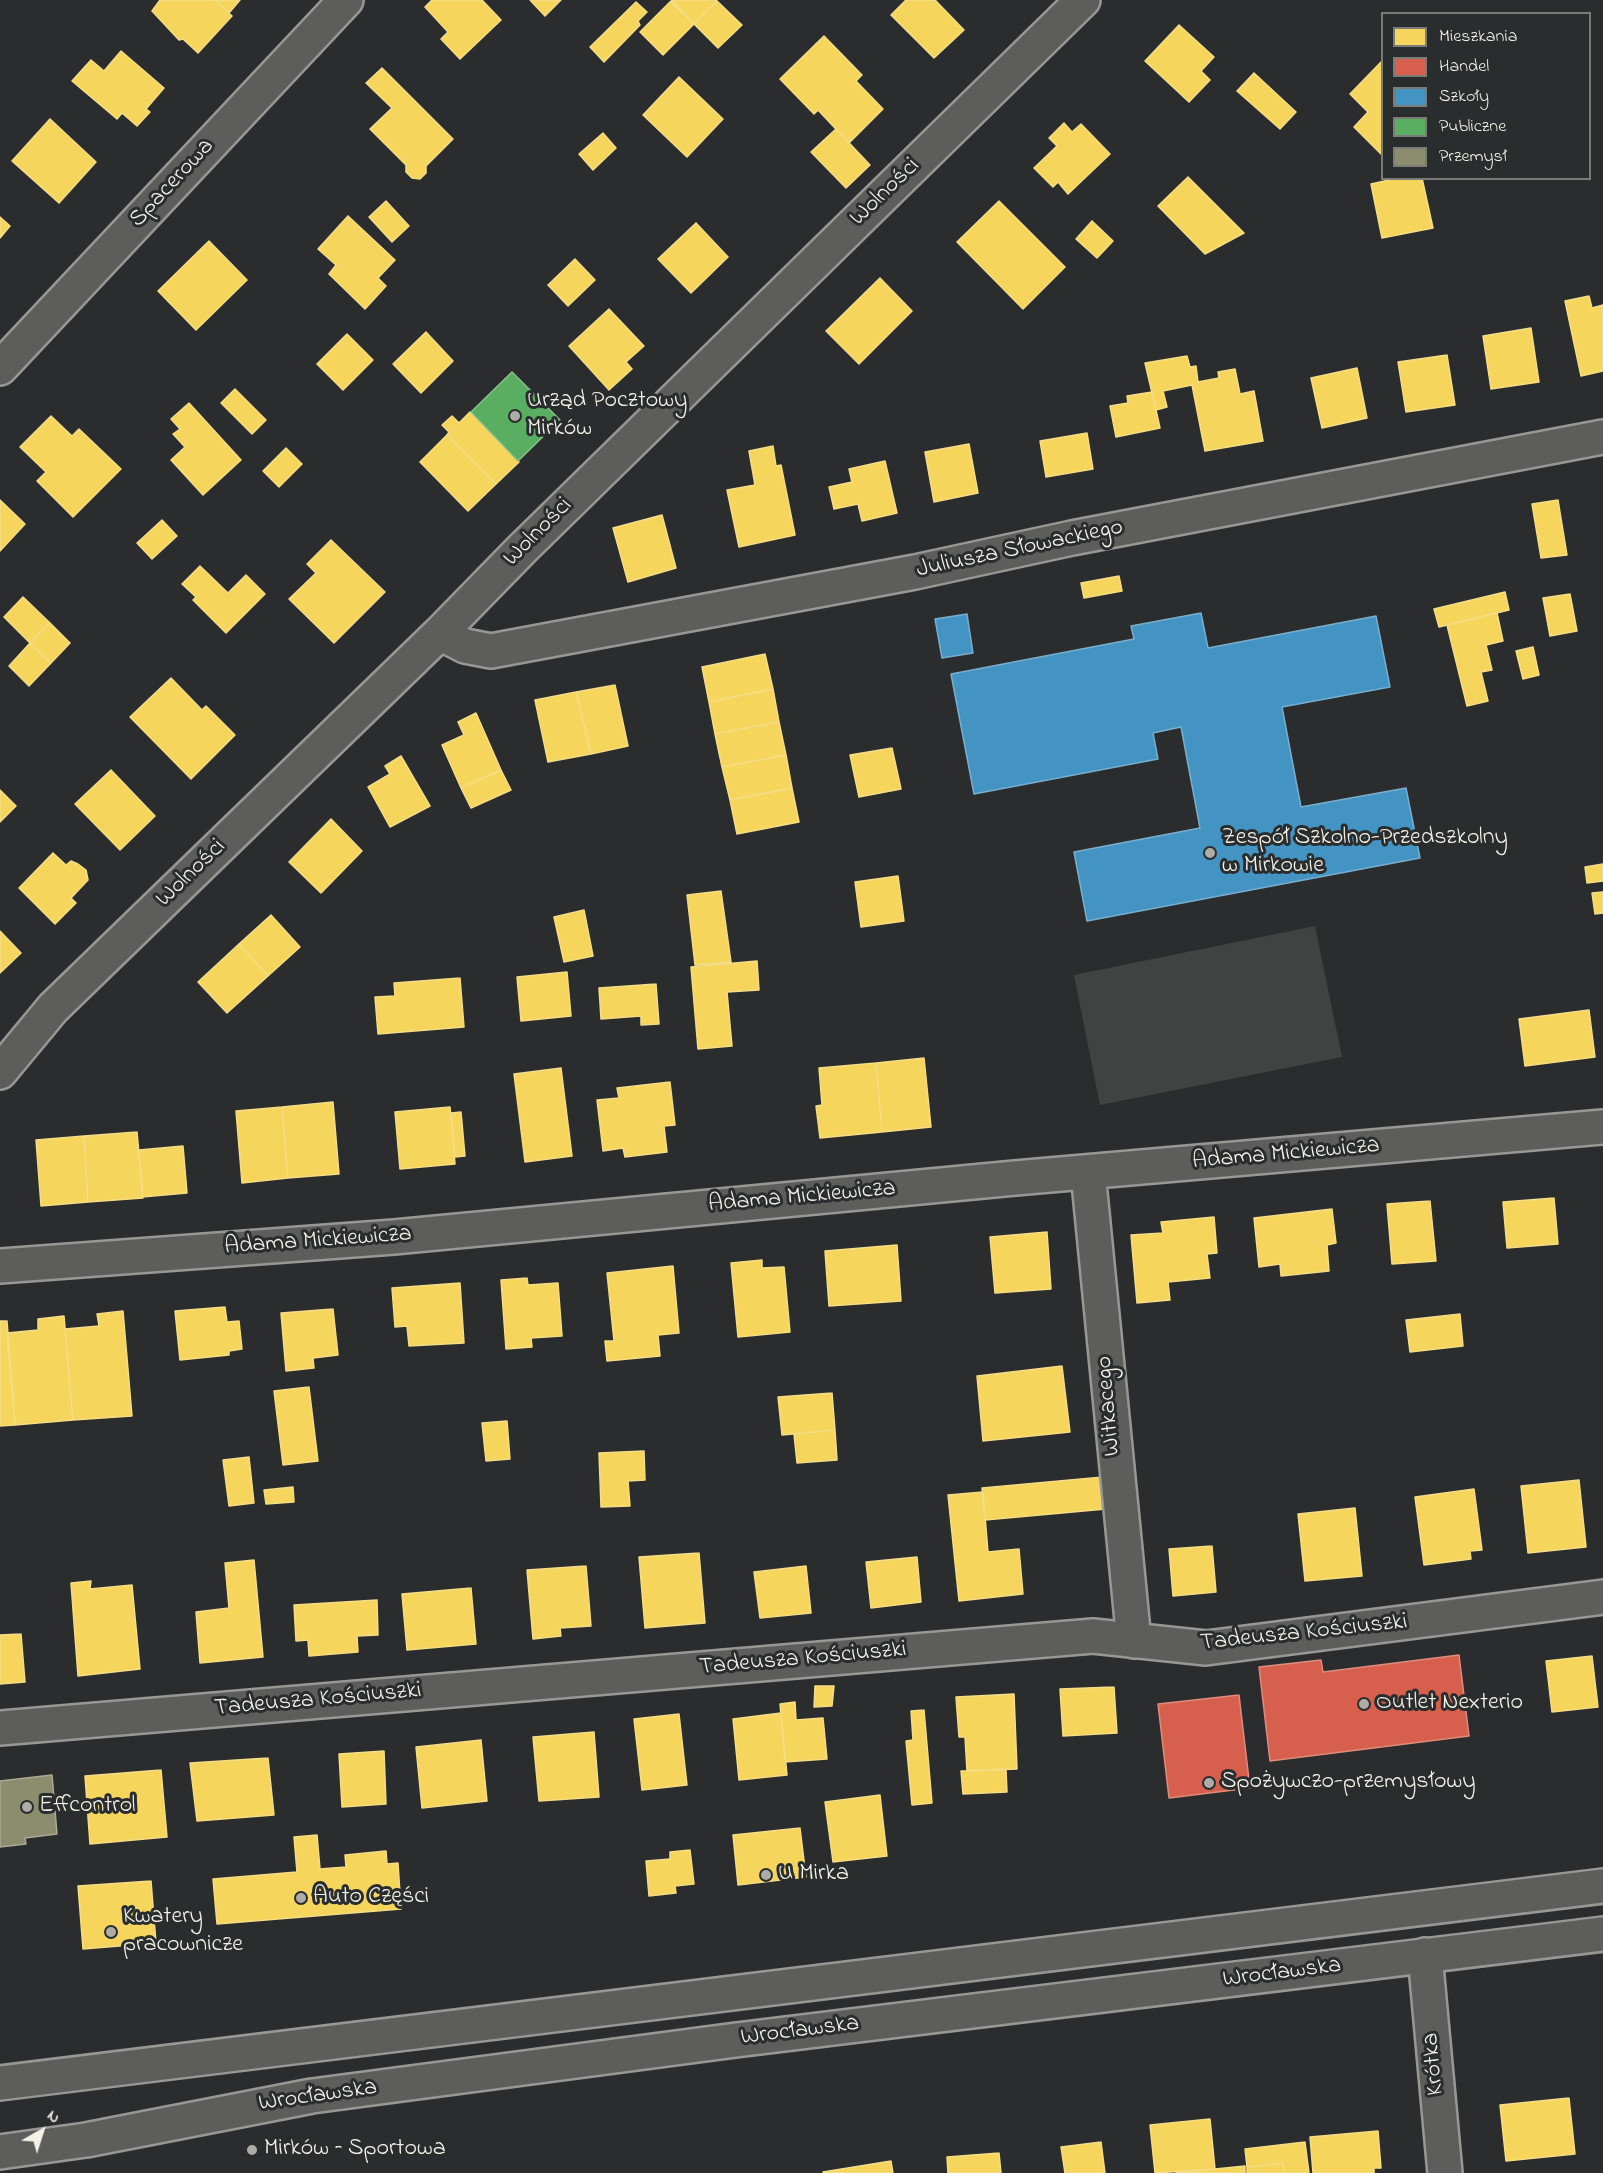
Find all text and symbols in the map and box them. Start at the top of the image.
legend [1381,12,1591,180]
text: Mieszkania [1439,24,1517,50]
text: Handel [1439,54,1489,80]
text: Szkoły [1439,84,1489,110]
text: Publiczne [1439,114,1506,140]
street label: Spacerowa [124,133,222,235]
text: Przemysł [1439,144,1507,170]
street label: Wolności [845,153,927,233]
place label: Urząd Pocztowy Mirków [527,388,687,444]
marker: Urząd Pocztowy Mirków [508,409,522,423]
street label: Wolności [498,492,580,574]
street label: Juliusza Słowackiego [914,514,1126,586]
place label: Zespół Szkolno-Przedszkolny w Mirkowie [1222,825,1508,881]
street label: Wolności [151,834,233,914]
marker: Zespół Szkolno-Przedszkolny w Mirkowie [1203,846,1217,860]
street label: Adama Mickiewicza [1191,1132,1381,1178]
street label: Adama Mickiewicza [707,1175,897,1221]
street label: Adama Mickiewicza [223,1221,413,1263]
street label: Witkacego [1091,1355,1129,1457]
street label: Tadeusza Kościuszki [1199,1609,1409,1659]
street label: Tadeusza Kościuszki [698,1637,908,1683]
street label: Tadeusza Kościuszki [213,1678,423,1724]
place label: Outlet Nexterio [1376,1690,1523,1718]
marker: Outlet Nexterio [1357,1697,1371,1711]
place label: Spożywczo-przemysłowy [1221,1769,1476,1797]
marker: Spożywczo-przemysłowy [1202,1776,1216,1790]
place label: Effcontrol [39,1793,136,1821]
marker: Effcontrol [20,1800,34,1814]
place label: U Mirka [778,1861,849,1889]
marker: U Mirka [759,1868,773,1882]
place label: Auto Części [313,1884,429,1912]
marker: Auto Części [294,1891,308,1905]
place label: Kwatery pracownicze [123,1904,243,1960]
marker: Kwatery pracownicze [104,1925,118,1939]
street label: Wrocławska [1221,1952,1343,1996]
street label: Wrocławska [739,2010,861,2054]
street label: Krótka [1418,2031,1452,2097]
street label: Wrocławska [257,2074,379,2120]
north arrow [12,2101,72,2161]
text: N [42,2104,65,2130]
place label: Mirków – Sportowa [264,2136,446,2164]
marker: Mirków – Sportowa [245,2143,259,2157]

